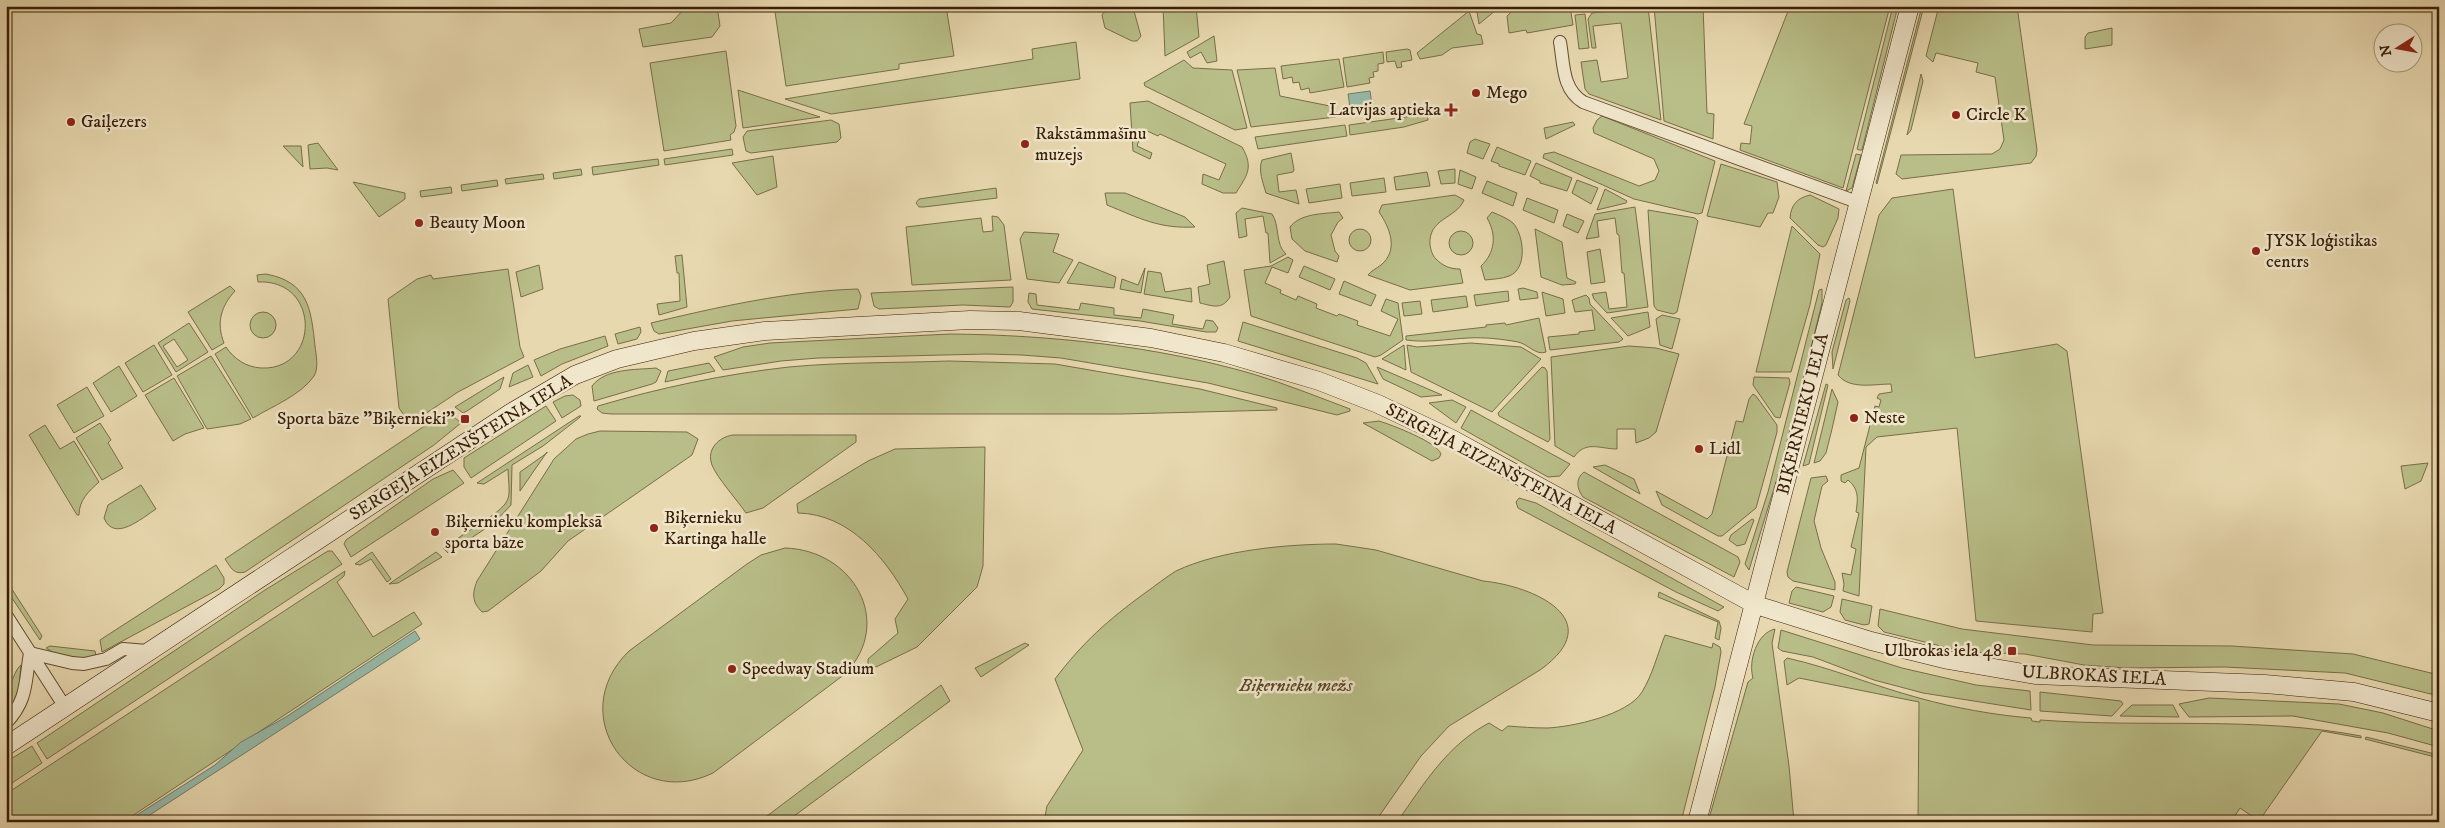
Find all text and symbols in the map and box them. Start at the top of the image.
north arrow [2372,22,2422,72]
text: N [2376,42,2396,58]
place label: Mego [1486,82,1527,104]
marker: Mego [1470,87,1482,99]
place label: Latvijas aptieka [1329,99,1441,121]
marker: Latvijas aptieka [1445,104,1457,116]
place label: Circle K [1966,104,2027,126]
marker: Circle K [1950,109,1962,121]
place label: Gaiļezers [81,111,147,133]
marker: Gaiļezers [65,116,77,128]
place label: Rakstāmmašīnu muzejs [1035,123,1147,166]
marker: Rakstāmmašīnu muzejs [1019,138,1031,150]
place label: Beauty Moon [429,212,526,234]
marker: Beauty Moon [413,217,425,229]
place label: JYSK loģistikas centrs [2264,230,2377,273]
marker: JYSK loģistikas centrs [2250,245,2262,257]
street label: BIĶERNIEKU IELA [1772,330,1834,497]
street label: SERGEJA EIZENŠTEINA IELA [345,369,577,526]
street label: SERGEJA EIZENŠTEINA IELA [1382,398,1621,540]
place label: Neste [1864,407,1905,429]
place label: Sporta bāze "Biķernieki" [277,408,455,430]
marker: Neste [1848,412,1860,424]
marker: Sporta bāze "Biķernieki" [459,413,471,425]
place label: Lidl [1709,438,1742,460]
marker: Lidl [1693,443,1705,455]
place label: Biķernieku Kartinga halle [664,507,766,550]
place label: Biķernieku kompleksā sporta bāze [445,511,602,554]
marker: Biķernieku Kartinga halle [648,522,660,534]
marker: Biķernieku kompleksā sporta bāze [429,526,441,538]
place label: Ulbrokas iela 48 [1884,640,2002,662]
marker: Ulbrokas iela 48 [2006,645,2018,657]
place label: Speedway Stadium [742,658,874,680]
street label: ULBROKAS IELA [2021,661,2167,691]
marker: Speedway Stadium [726,663,738,675]
park label: Biķernieku mežs [1239,675,1353,697]

